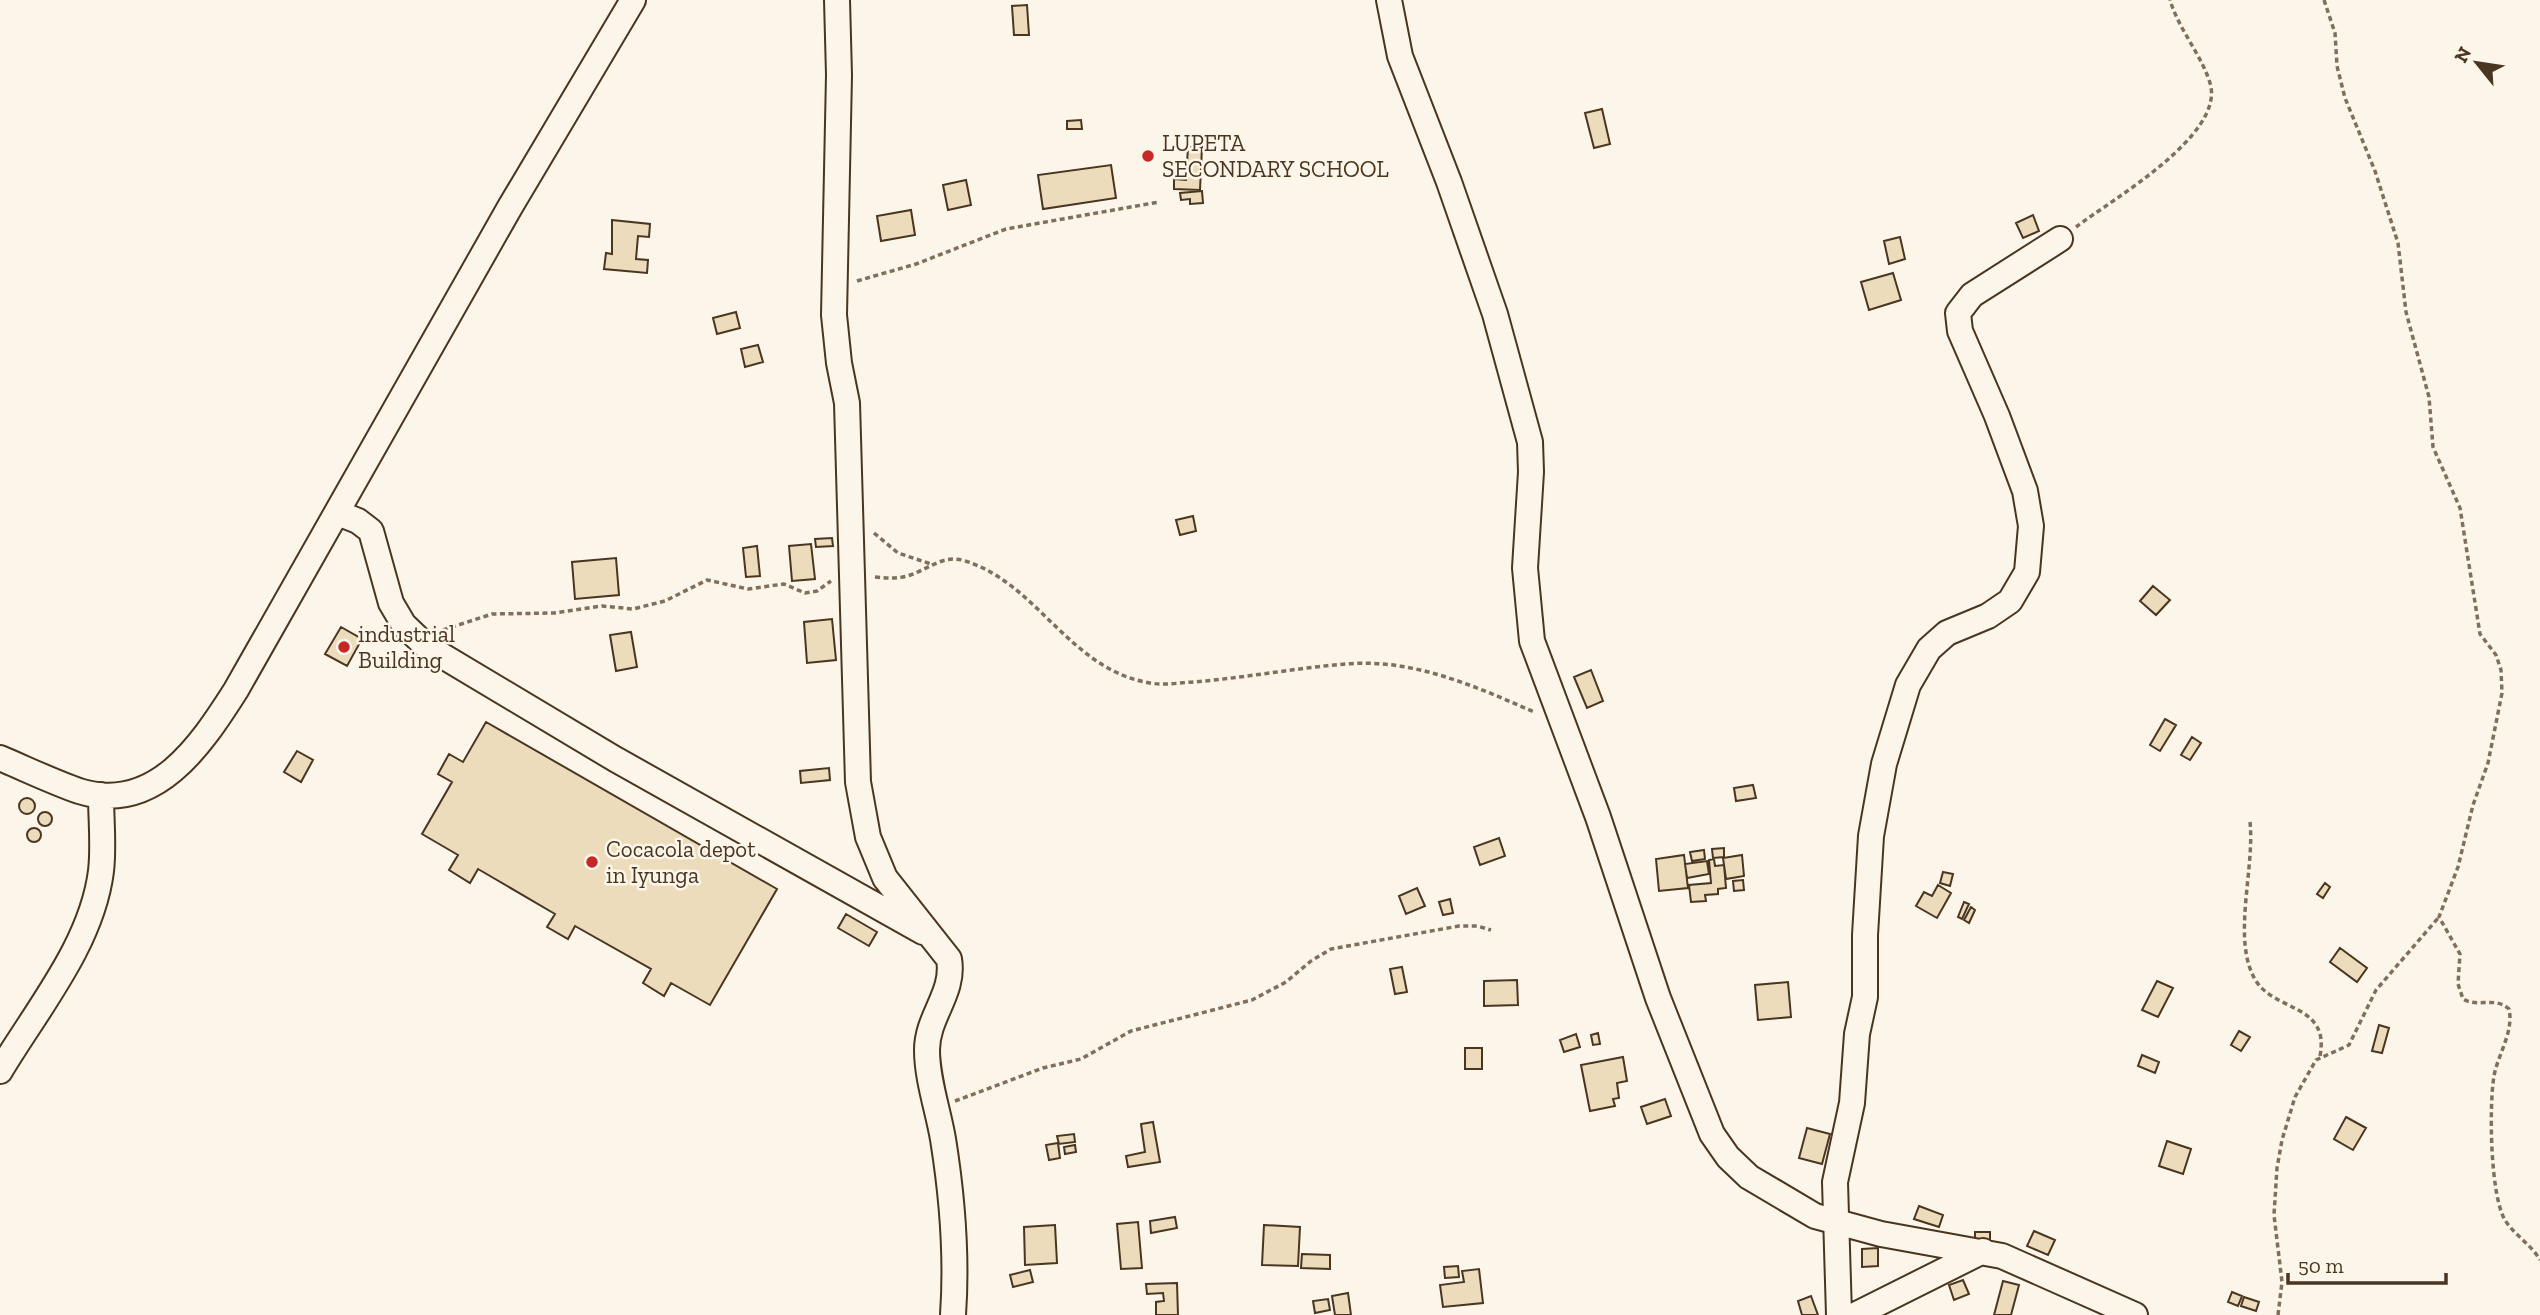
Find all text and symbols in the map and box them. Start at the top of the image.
north arrow [2442,28,2512,98]
text: N [2449,43,2476,67]
place label: LUPETA SECONDARY SCHOOL [1162,129,1389,183]
marker: LUPETA SECONDARY SCHOOL [1140,148,1156,164]
place label: industrial Building [358,620,455,674]
marker: industrial Building [336,639,352,655]
place label: Cocacola depot in Iyunga [606,835,756,889]
marker: Cocacola depot in Iyunga [584,854,600,870]
scale bar [2288,1242,2446,1286]
text: 50 m [2298,1253,2344,1278]

